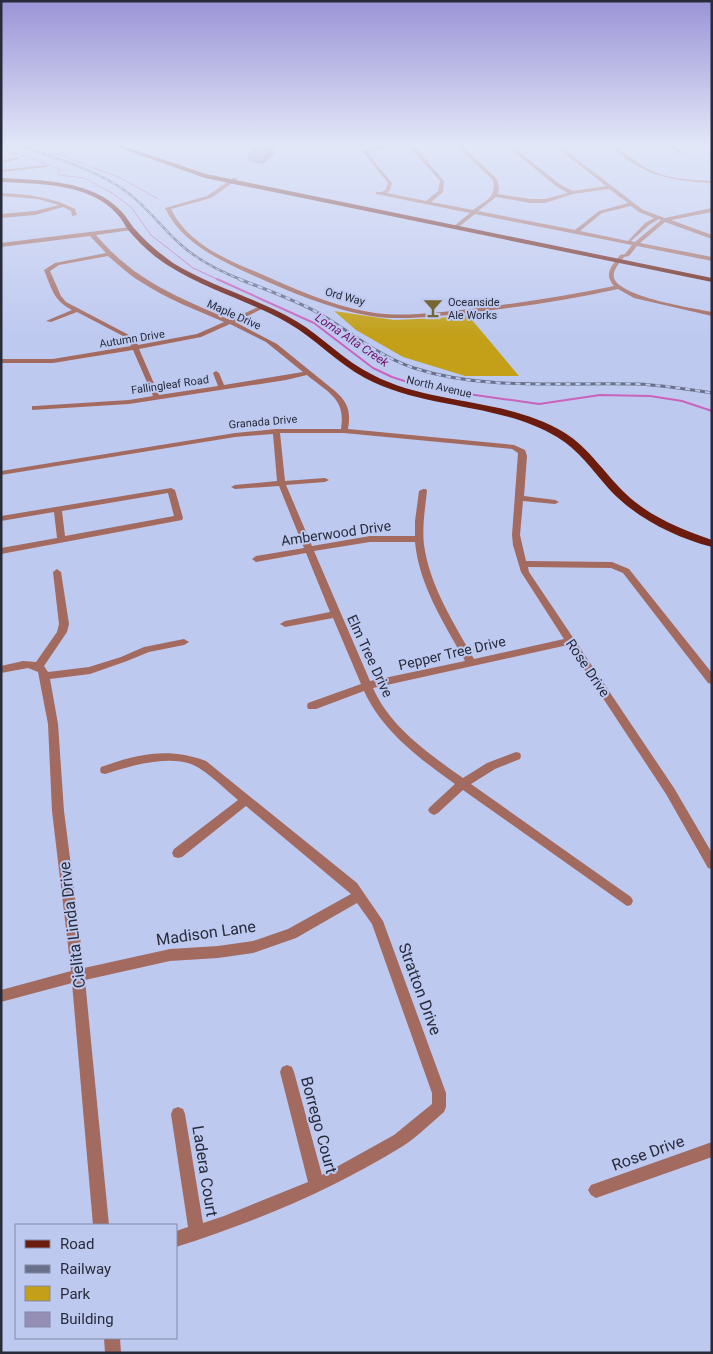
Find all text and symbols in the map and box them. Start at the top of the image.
street label: Ord Way [324,285,367,309]
place label: Oceanside Ale Works [448,296,500,322]
street label: Maple Drive [205,297,263,333]
bar icon: Oceanside Ale Works [422,297,444,319]
water label: Loma Alta Creek [313,310,392,370]
street label: Autumn Drive [98,327,166,351]
street label: Fallingleaf Road [130,373,210,397]
street label: North Avenue [405,373,473,401]
street label: Granada Drive [228,413,298,431]
street label: Amberwood Drive [280,517,392,549]
street label: Elm Tree Drive [344,612,396,700]
street label: Pepper Tree Drive [397,633,507,673]
street label: Rose Drive [563,636,613,700]
street label: Cielita Linda Drive [55,861,89,989]
street label: Madison Lane [155,917,257,949]
street label: Stratton Drive [395,940,445,1038]
street label: Borrego Court [297,1074,341,1176]
street label: Ladera Court [188,1124,222,1218]
street label: Rose Drive [609,1131,687,1175]
legend [15,1224,178,1339]
text: Road [60,1235,94,1253]
text: Railway [60,1260,111,1278]
text: Park [60,1285,91,1303]
text: Building [60,1310,114,1328]

